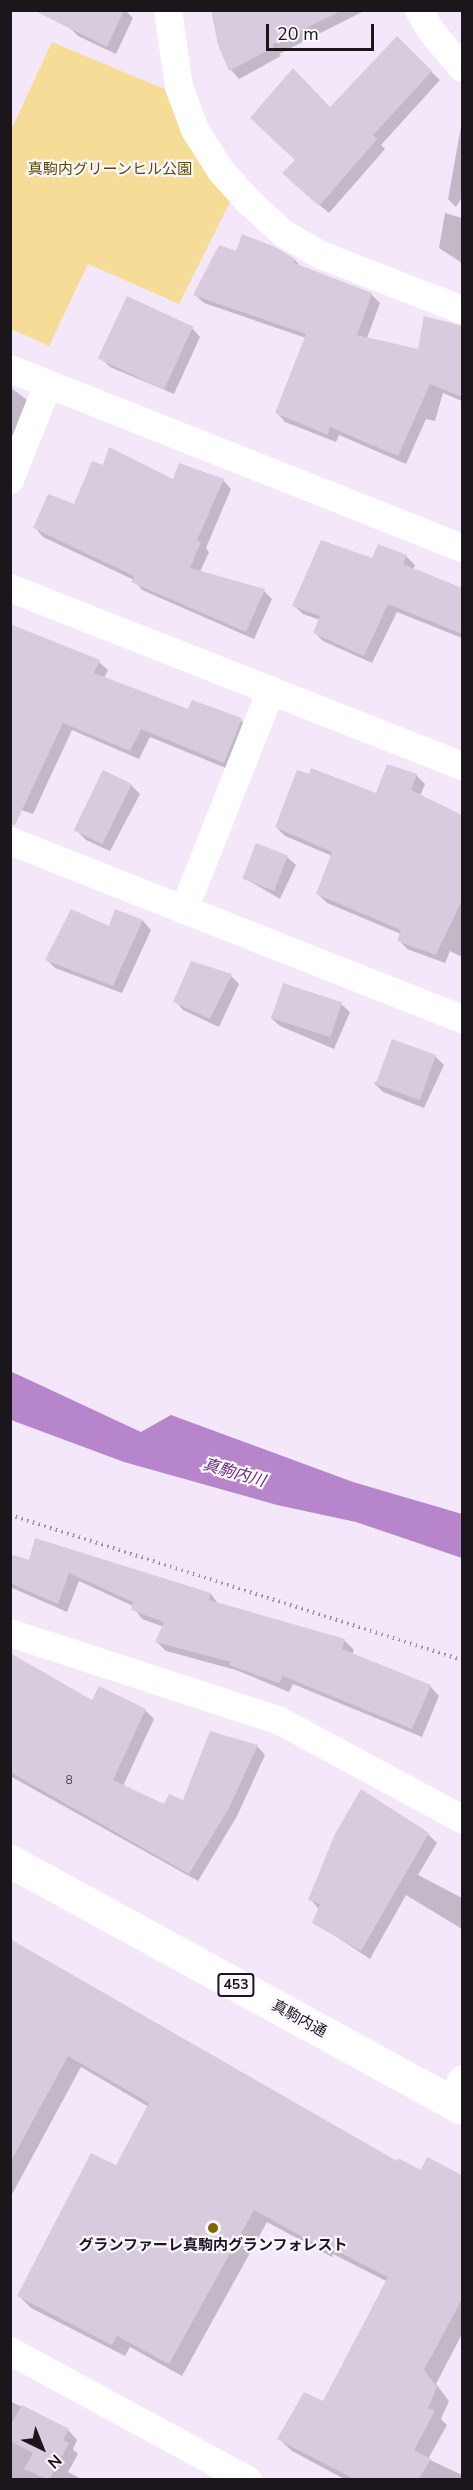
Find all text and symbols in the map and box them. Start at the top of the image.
scale bar [269,12,377,50]
text: 20 m [277,22,319,46]
park label: 真駒内グリーンヒル公園 [28,161,192,179]
water label: 真駒内川 [201,1455,267,1491]
house number: 8 [65,1774,73,1788]
road number: 453 [216,1974,256,1996]
street label: 真駒内通 [268,1997,330,2041]
marker: グランファーレ真駒内グランフォレスト [206,2221,220,2235]
place label: グランファーレ真駒内グランフォレスト [78,2237,348,2255]
north arrow [12,2418,72,2478]
text: N [42,2449,66,2473]

